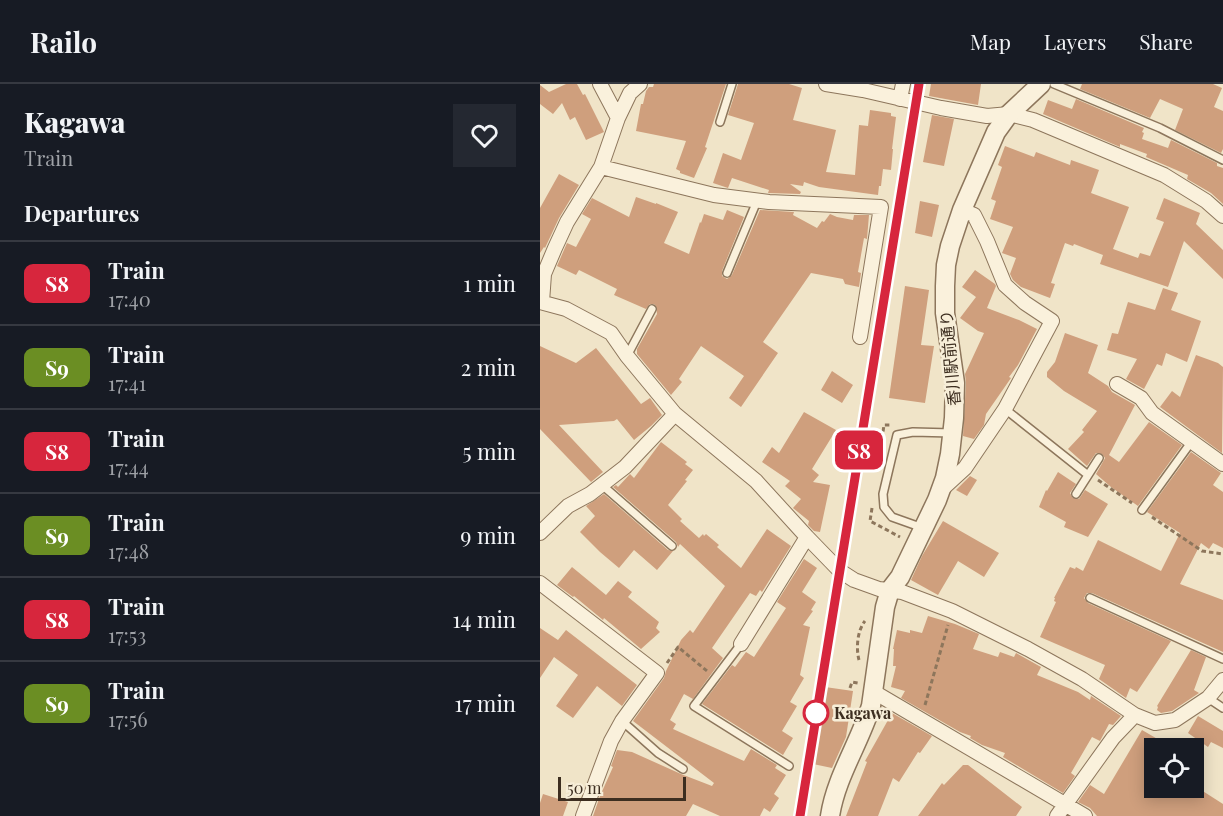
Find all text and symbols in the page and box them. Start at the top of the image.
text: Railo [30,23,97,60]
text: Map [970,27,1011,55]
text: Layers [1044,27,1106,55]
text: Share [1139,27,1193,55]
text: Kagawa [24,103,126,140]
button: heart [453,104,516,167]
text: Train [24,144,73,171]
text: Departures [24,198,139,228]
text: Train [108,255,165,285]
text: 1 min [463,268,516,298]
text: S8 [45,269,69,297]
text: 17:40 [108,285,151,312]
street label: 香川駅前通り [935,309,964,407]
text: Train [108,339,165,369]
text: 2 min [461,352,516,382]
text: S9 [45,353,69,381]
text: 17:41 [108,369,146,396]
text: Train [108,423,165,453]
line badge: S8 [832,430,886,470]
text: 5 min [463,436,516,466]
text: S8 [847,436,871,464]
text: S8 [45,437,69,465]
text: 17:44 [108,453,149,480]
text: Train [108,507,165,537]
text: 9 min [460,520,516,550]
text: S9 [45,521,69,549]
text: 17:48 [108,537,149,564]
text: Train [108,591,165,621]
text: 14 min [452,604,516,634]
text: S8 [45,605,69,633]
text: 17:53 [108,621,146,648]
text: Train [108,675,165,705]
text: 17 min [455,688,516,718]
text: S9 [45,689,69,717]
marker: Kagawa [803,700,829,726]
place label: Kagawa [834,702,892,723]
text: 17:56 [108,705,147,732]
map controls [1144,738,1204,798]
button: locate [1144,738,1204,798]
scale bar [558,774,686,802]
text: 50 m [567,777,601,798]

